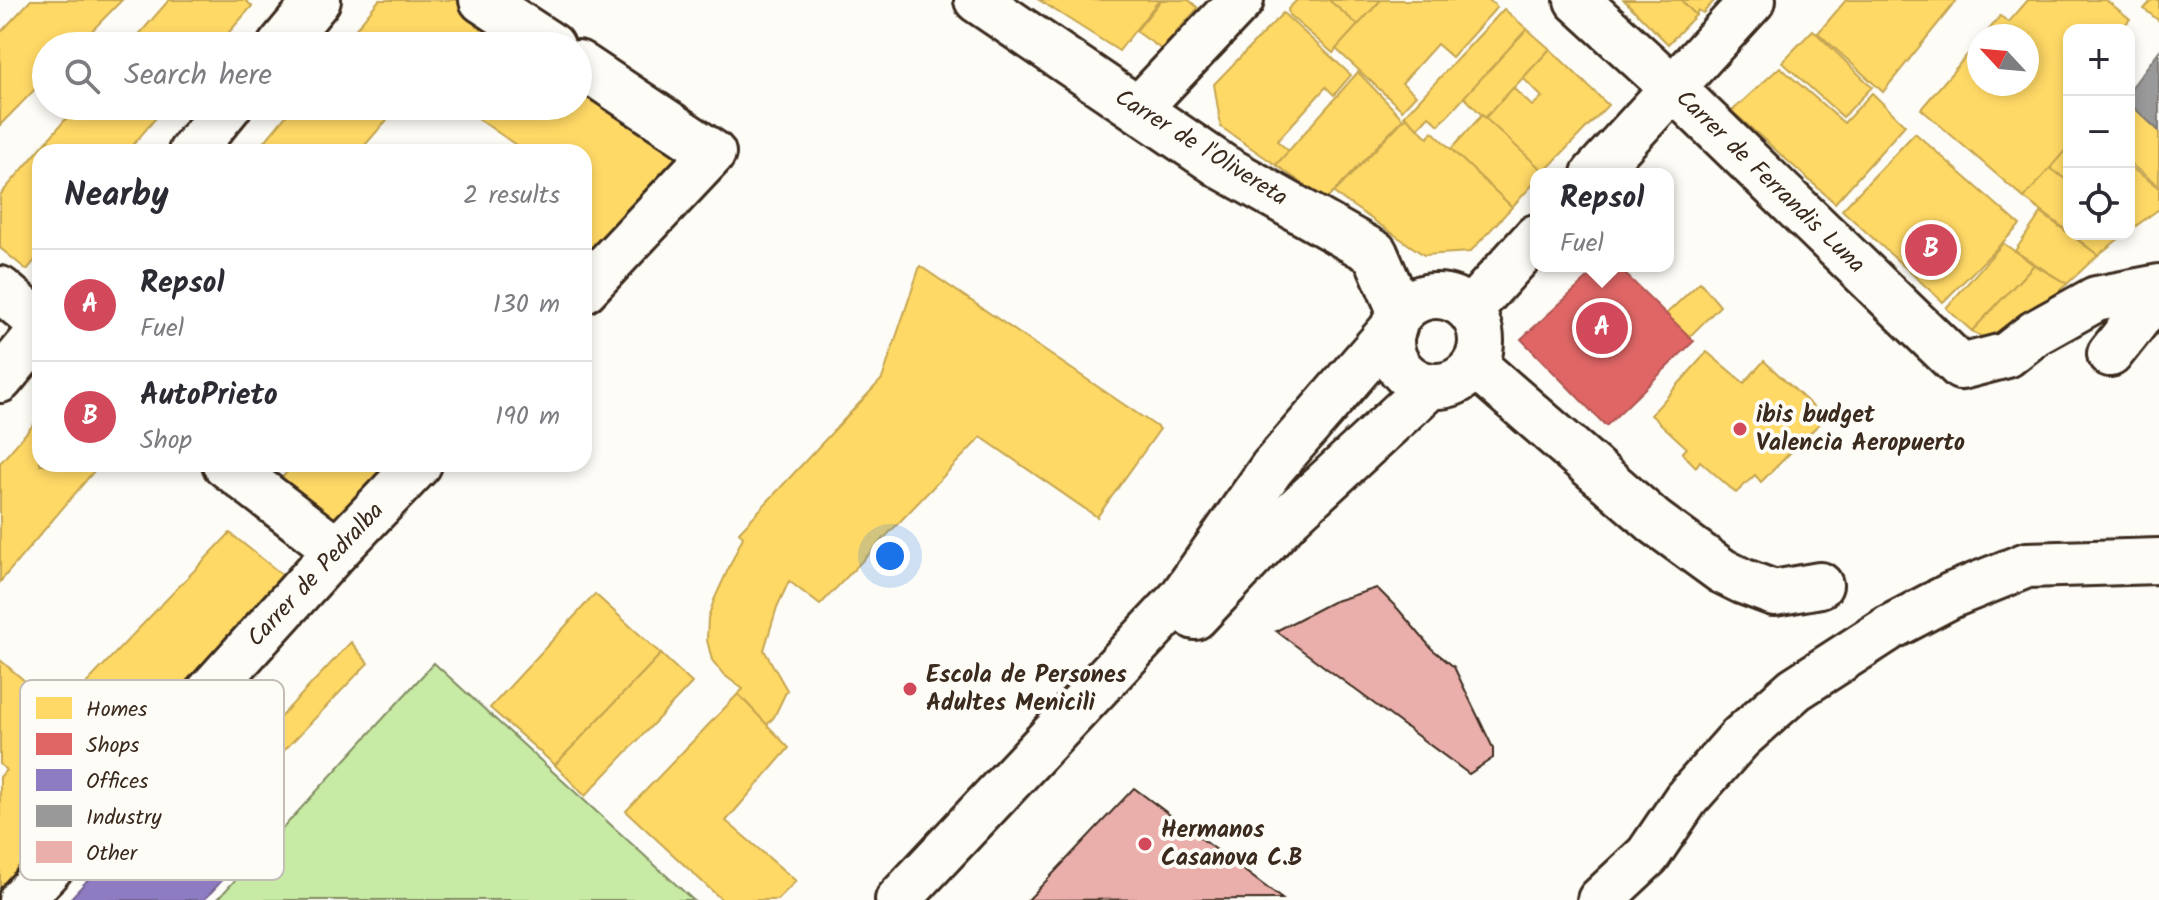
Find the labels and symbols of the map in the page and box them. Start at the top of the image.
north arrow [1967,24,2039,96]
street label: Carrer de l'Olivereta [1107,79,1295,217]
street label: Carrer de Ferrandis Luna [1666,81,1874,283]
pin: B [1905,220,1957,280]
pin: A [1576,298,1628,358]
place label: ibis budget Valencia Aeropuerto [1756,396,1965,463]
marker: ibis budget Valencia Aeropuerto [1731,420,1749,438]
street label: Carrer de Pedralba [238,493,394,657]
your location [870,536,910,576]
place label: Escola de Persones Adultes Menicili [926,656,1127,723]
legend [20,680,284,880]
marker: Escola de Persones Adultes Menicili [901,680,919,698]
text: Homes [86,693,148,728]
text: Shops [86,729,140,764]
text: Offices [86,765,149,800]
text: Industry [86,801,162,836]
place label: Hermanos Casanova C.B [1161,811,1303,878]
marker: Hermanos Casanova C.B [1136,835,1154,853]
text: Other [86,837,139,872]

